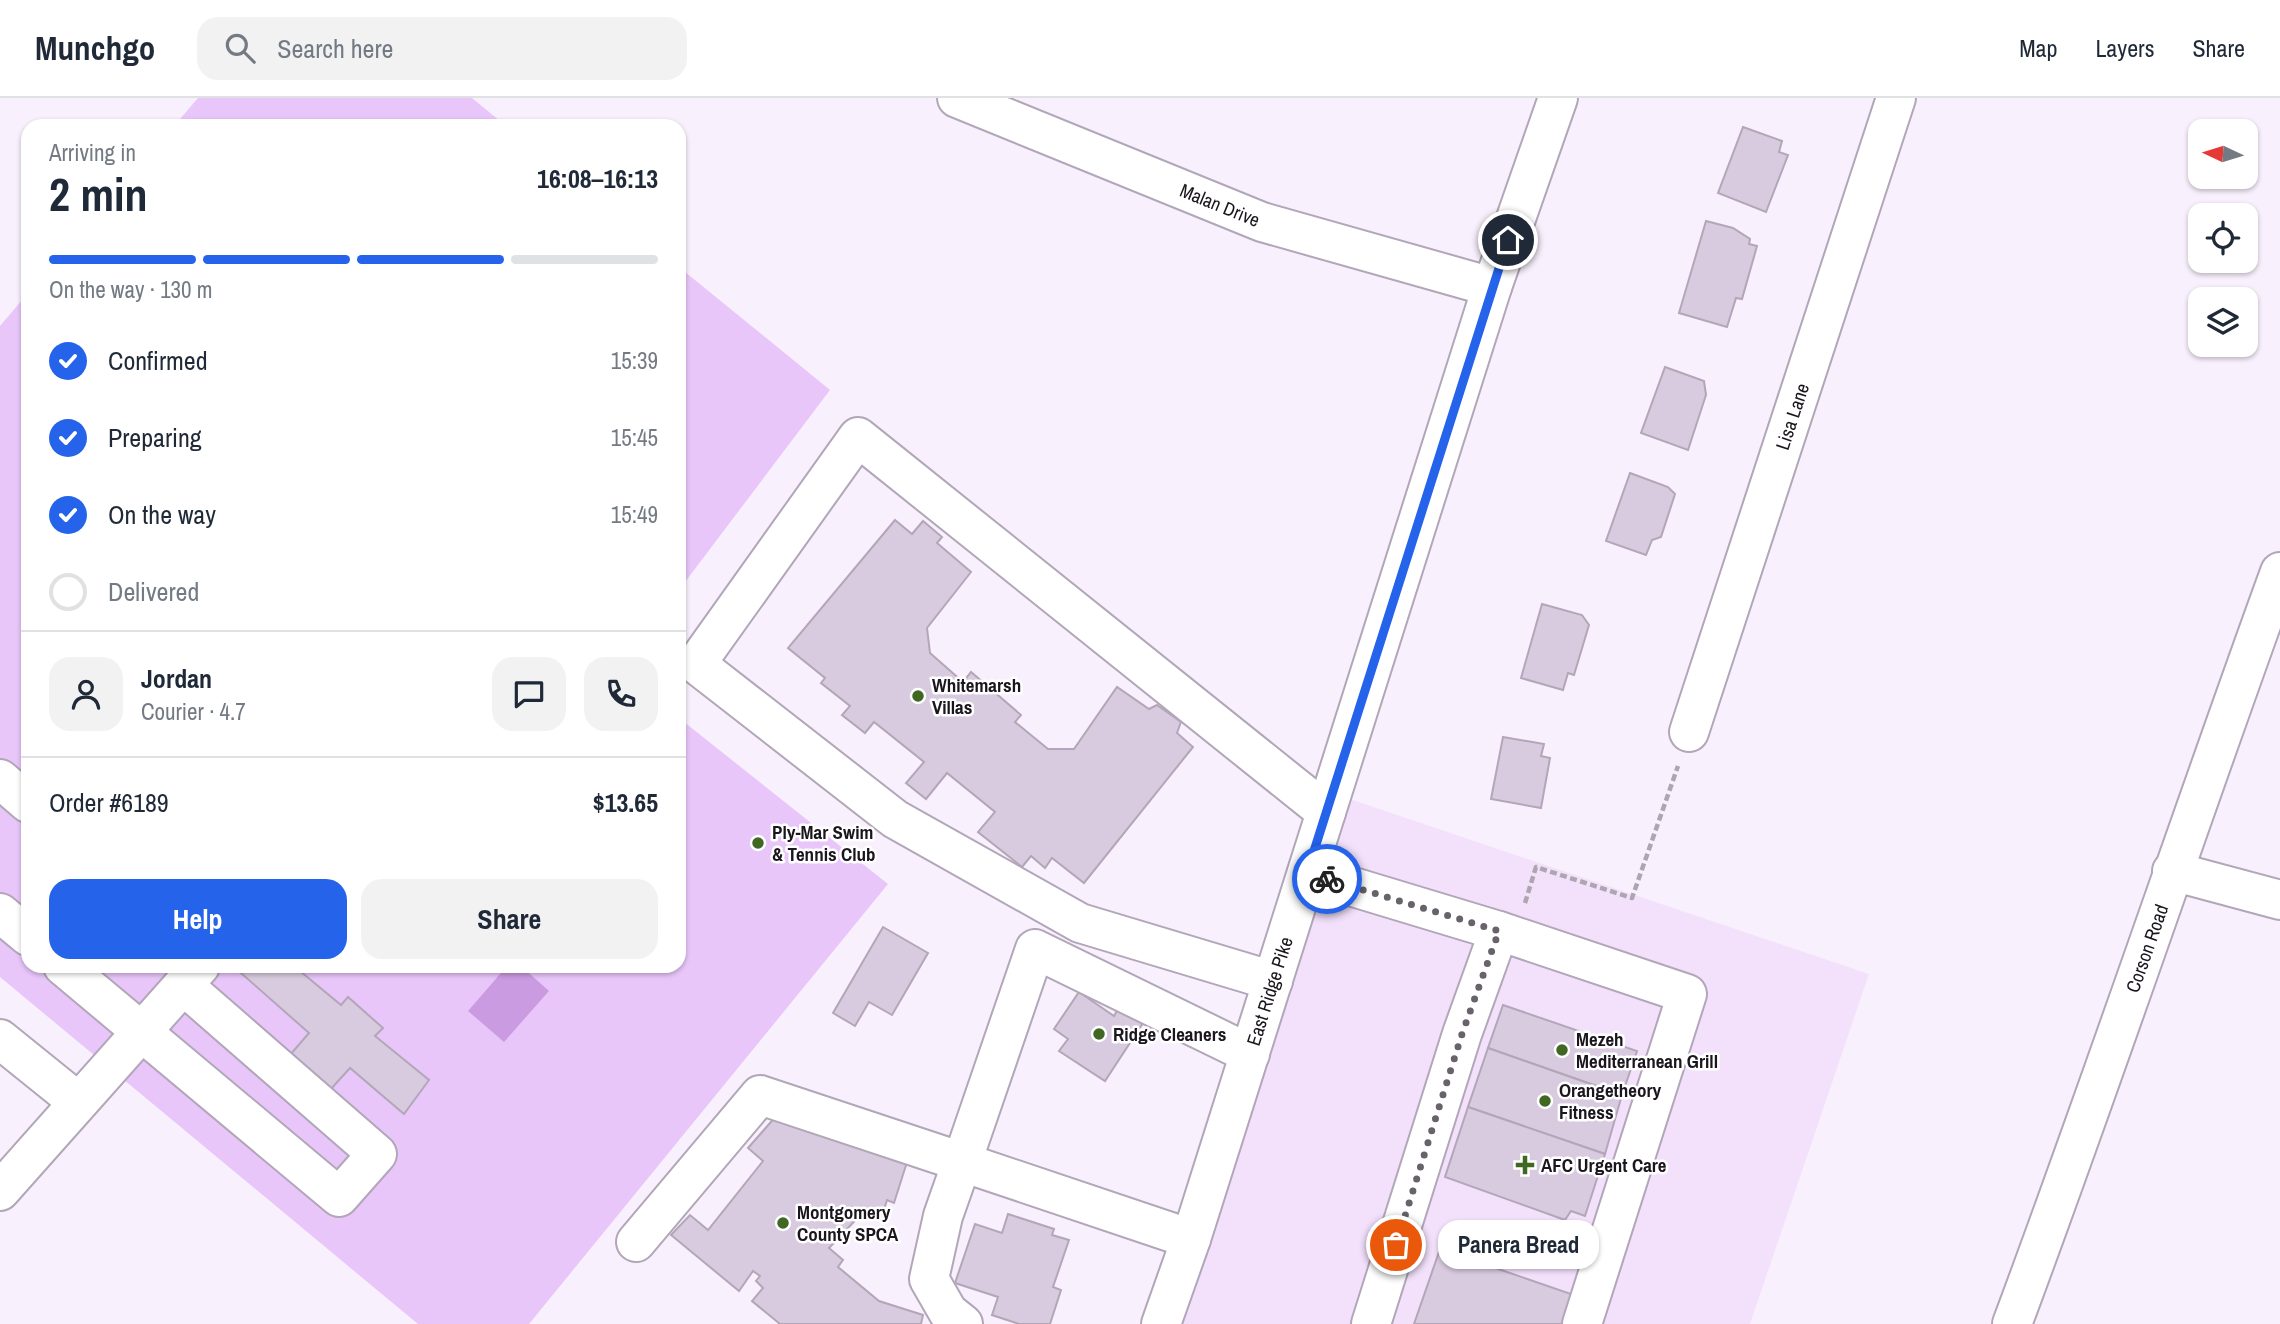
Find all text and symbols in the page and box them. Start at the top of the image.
search box [197,17,687,80]
text: Munchgo [35,26,155,70]
icon: search [221,29,259,67]
text: Search here [277,31,393,66]
text: Map [2019,32,2057,64]
text: Layers [2095,32,2154,64]
text: Share [2192,32,2245,64]
north arrow [2188,119,2258,189]
map controls [2188,119,2258,357]
text: Arriving in [49,137,136,168]
text: 16:08–16:13 [537,161,658,196]
text: 2 min [49,163,148,225]
street label: Malan Drive [1176,177,1264,233]
button: locate [2188,203,2258,273]
pin [1478,210,1538,270]
icon: home [1489,221,1527,259]
text: On the way · 130 m [49,274,213,305]
button: layers [2188,287,2258,357]
icon: check [49,342,87,380]
text: Confirmed [108,343,208,378]
text: 15:39 [611,345,658,376]
street label: Lisa Lane [1769,380,1815,453]
icon: check [49,419,87,457]
text: Preparing [108,420,202,455]
text: 15:45 [611,422,658,453]
icon: check [49,496,87,534]
text: On the way [108,497,216,532]
text: 15:49 [611,499,658,530]
text: Delivered [108,574,199,609]
button: person [49,657,123,731]
button: chat [492,657,566,731]
button: phone [584,657,658,731]
text: Jordan [141,661,212,696]
place label: Whitemarsh Villas [932,672,1021,720]
marker: Whitemarsh Villas [910,688,926,704]
text: Courier · 4.7 [141,696,246,727]
text: Order #6189 [49,785,169,820]
text: $13.65 [593,785,658,820]
place label: Ply-Mar Swim & Tennis Club [772,819,876,867]
marker: Ply-Mar Swim & Tennis Club [750,835,766,851]
courier [1292,844,1362,914]
icon: bike [1308,860,1346,898]
button: Help [49,879,347,959]
button: Share [361,879,658,959]
street label: Corson Road [2119,901,2174,996]
street label: East Ridge Pike [1240,934,1299,1049]
place label: Ridge Cleaners [1113,1021,1226,1047]
marker: Ridge Cleaners [1091,1026,1107,1042]
place label: Mezeh Mediterranean Grill [1576,1026,1718,1074]
marker: Mezeh Mediterranean Grill [1554,1042,1570,1058]
place label: Orangetheory Fitness [1559,1077,1661,1125]
marker: Orangetheory Fitness [1537,1093,1553,1109]
place label: AFC Urgent Care [1541,1152,1667,1178]
marker: AFC Urgent Care [1515,1155,1535,1175]
place label: Montgomery County SPCA [797,1199,899,1247]
marker: Montgomery County SPCA [775,1215,791,1231]
pin [1366,1215,1426,1275]
callout: Panera Bread [1438,1220,1599,1270]
icon: bag [1377,1226,1415,1264]
text: Panera Bread [1458,1229,1579,1260]

